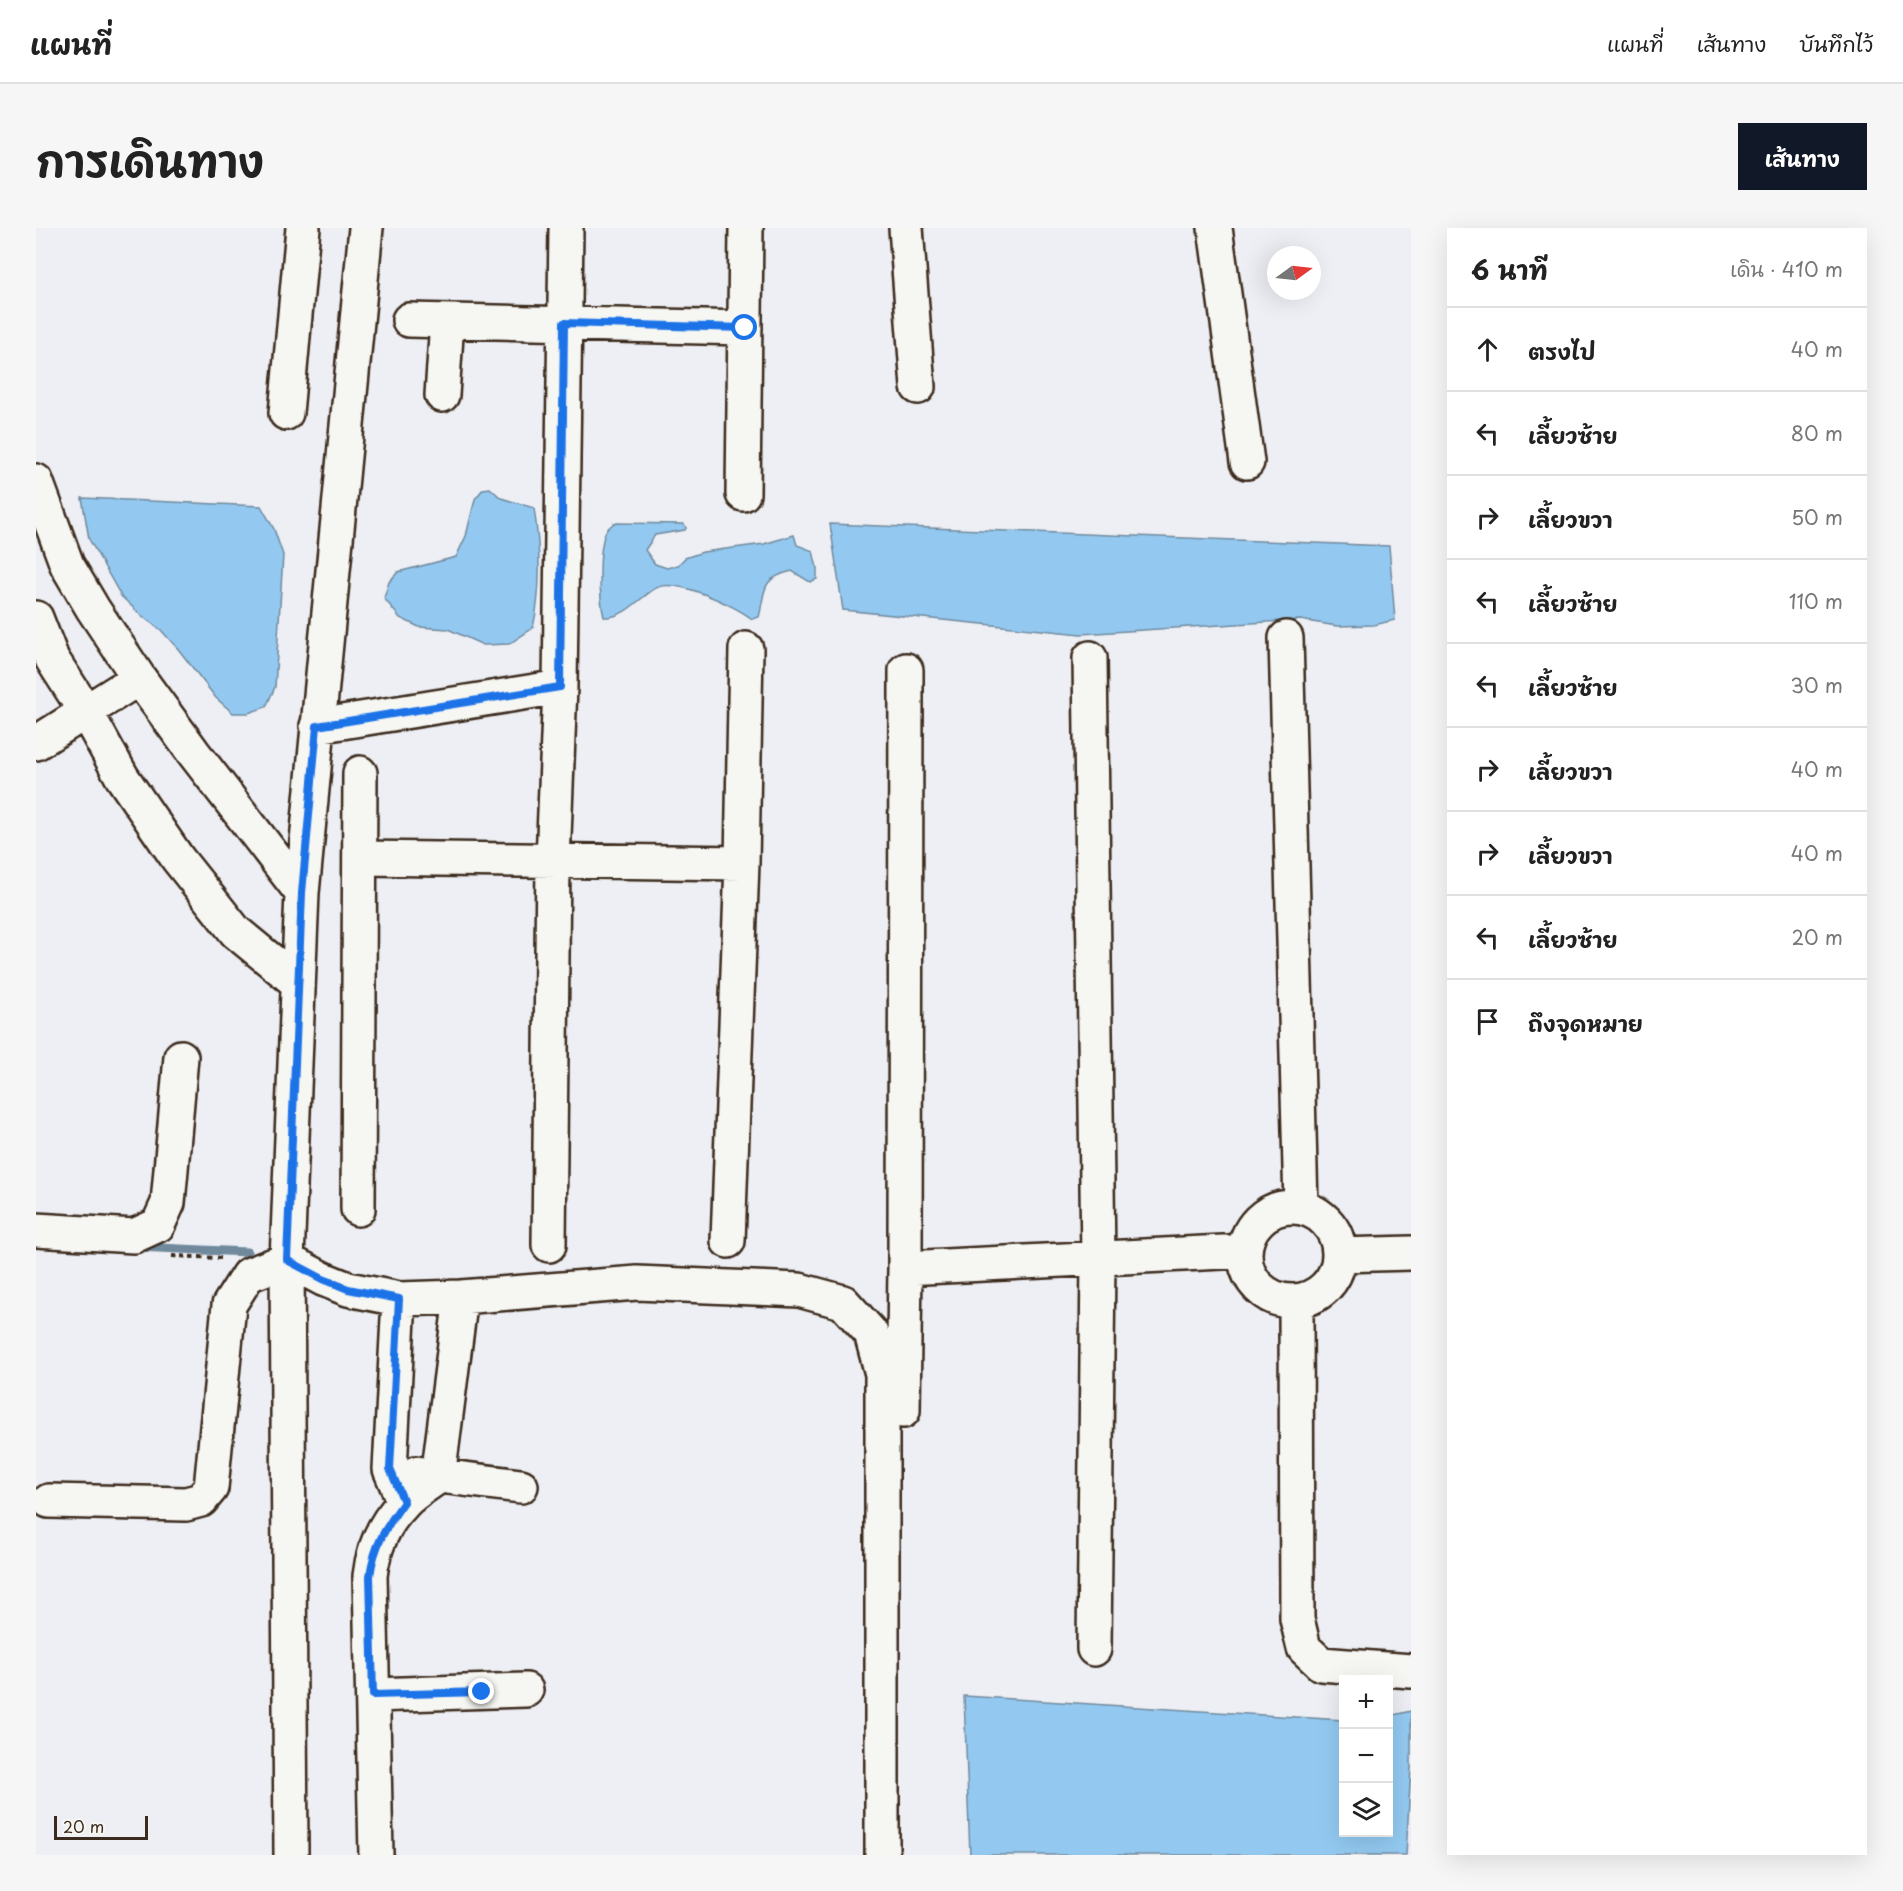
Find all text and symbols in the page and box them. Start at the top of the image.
text: แผนที่ [30,22,112,65]
text: แผนที่ [1607,27,1664,59]
text: เส้นทาง [1697,27,1766,59]
text: บันทึกไว้ [1799,27,1873,59]
button: เส้นทาง [1738,123,1867,190]
text: การเดินทาง [36,128,264,191]
north arrow [1267,246,1321,300]
text: 6 นาที [1471,250,1548,289]
text: เดิน · 410 m [1730,254,1843,284]
route start [731,314,757,340]
icon: ahead [1471,333,1504,366]
text: ตรงไป [1528,334,1596,367]
text: 40 m [1791,334,1843,364]
icon: left [1471,417,1504,450]
text: เลี้ยวซ้าย [1528,418,1618,451]
text: 80 m [1791,418,1843,448]
icon: right [1471,501,1504,534]
text: เลี้ยวขวา [1528,502,1612,535]
text: 50 m [1791,502,1843,532]
icon: left [1471,585,1504,618]
text: เลี้ยวซ้าย [1528,586,1618,619]
text: 110 m [1789,586,1843,616]
icon: left [1471,669,1504,702]
text: เลี้ยวซ้าย [1528,670,1618,703]
text: 30 m [1790,670,1843,700]
icon: right [1471,753,1504,786]
text: เลี้ยวขวา [1528,754,1612,787]
text: 40 m [1791,754,1843,784]
icon: right [1471,837,1504,870]
text: เลี้ยวขวา [1528,838,1612,871]
text: 40 m [1791,838,1843,868]
icon: left [1471,921,1504,954]
text: เลี้ยวซ้าย [1528,922,1618,955]
text: 20 m [1791,922,1843,952]
icon: arrive [1471,1005,1504,1038]
text: ถึงจุดหมาย [1528,1006,1643,1039]
map controls [1339,1675,1393,1837]
button: + [1339,1675,1393,1729]
route end [468,1678,494,1704]
button: − [1339,1729,1393,1783]
button: layers [1339,1783,1393,1837]
scale bar [54,1813,148,1840]
text: 20 m [63,1814,104,1838]

